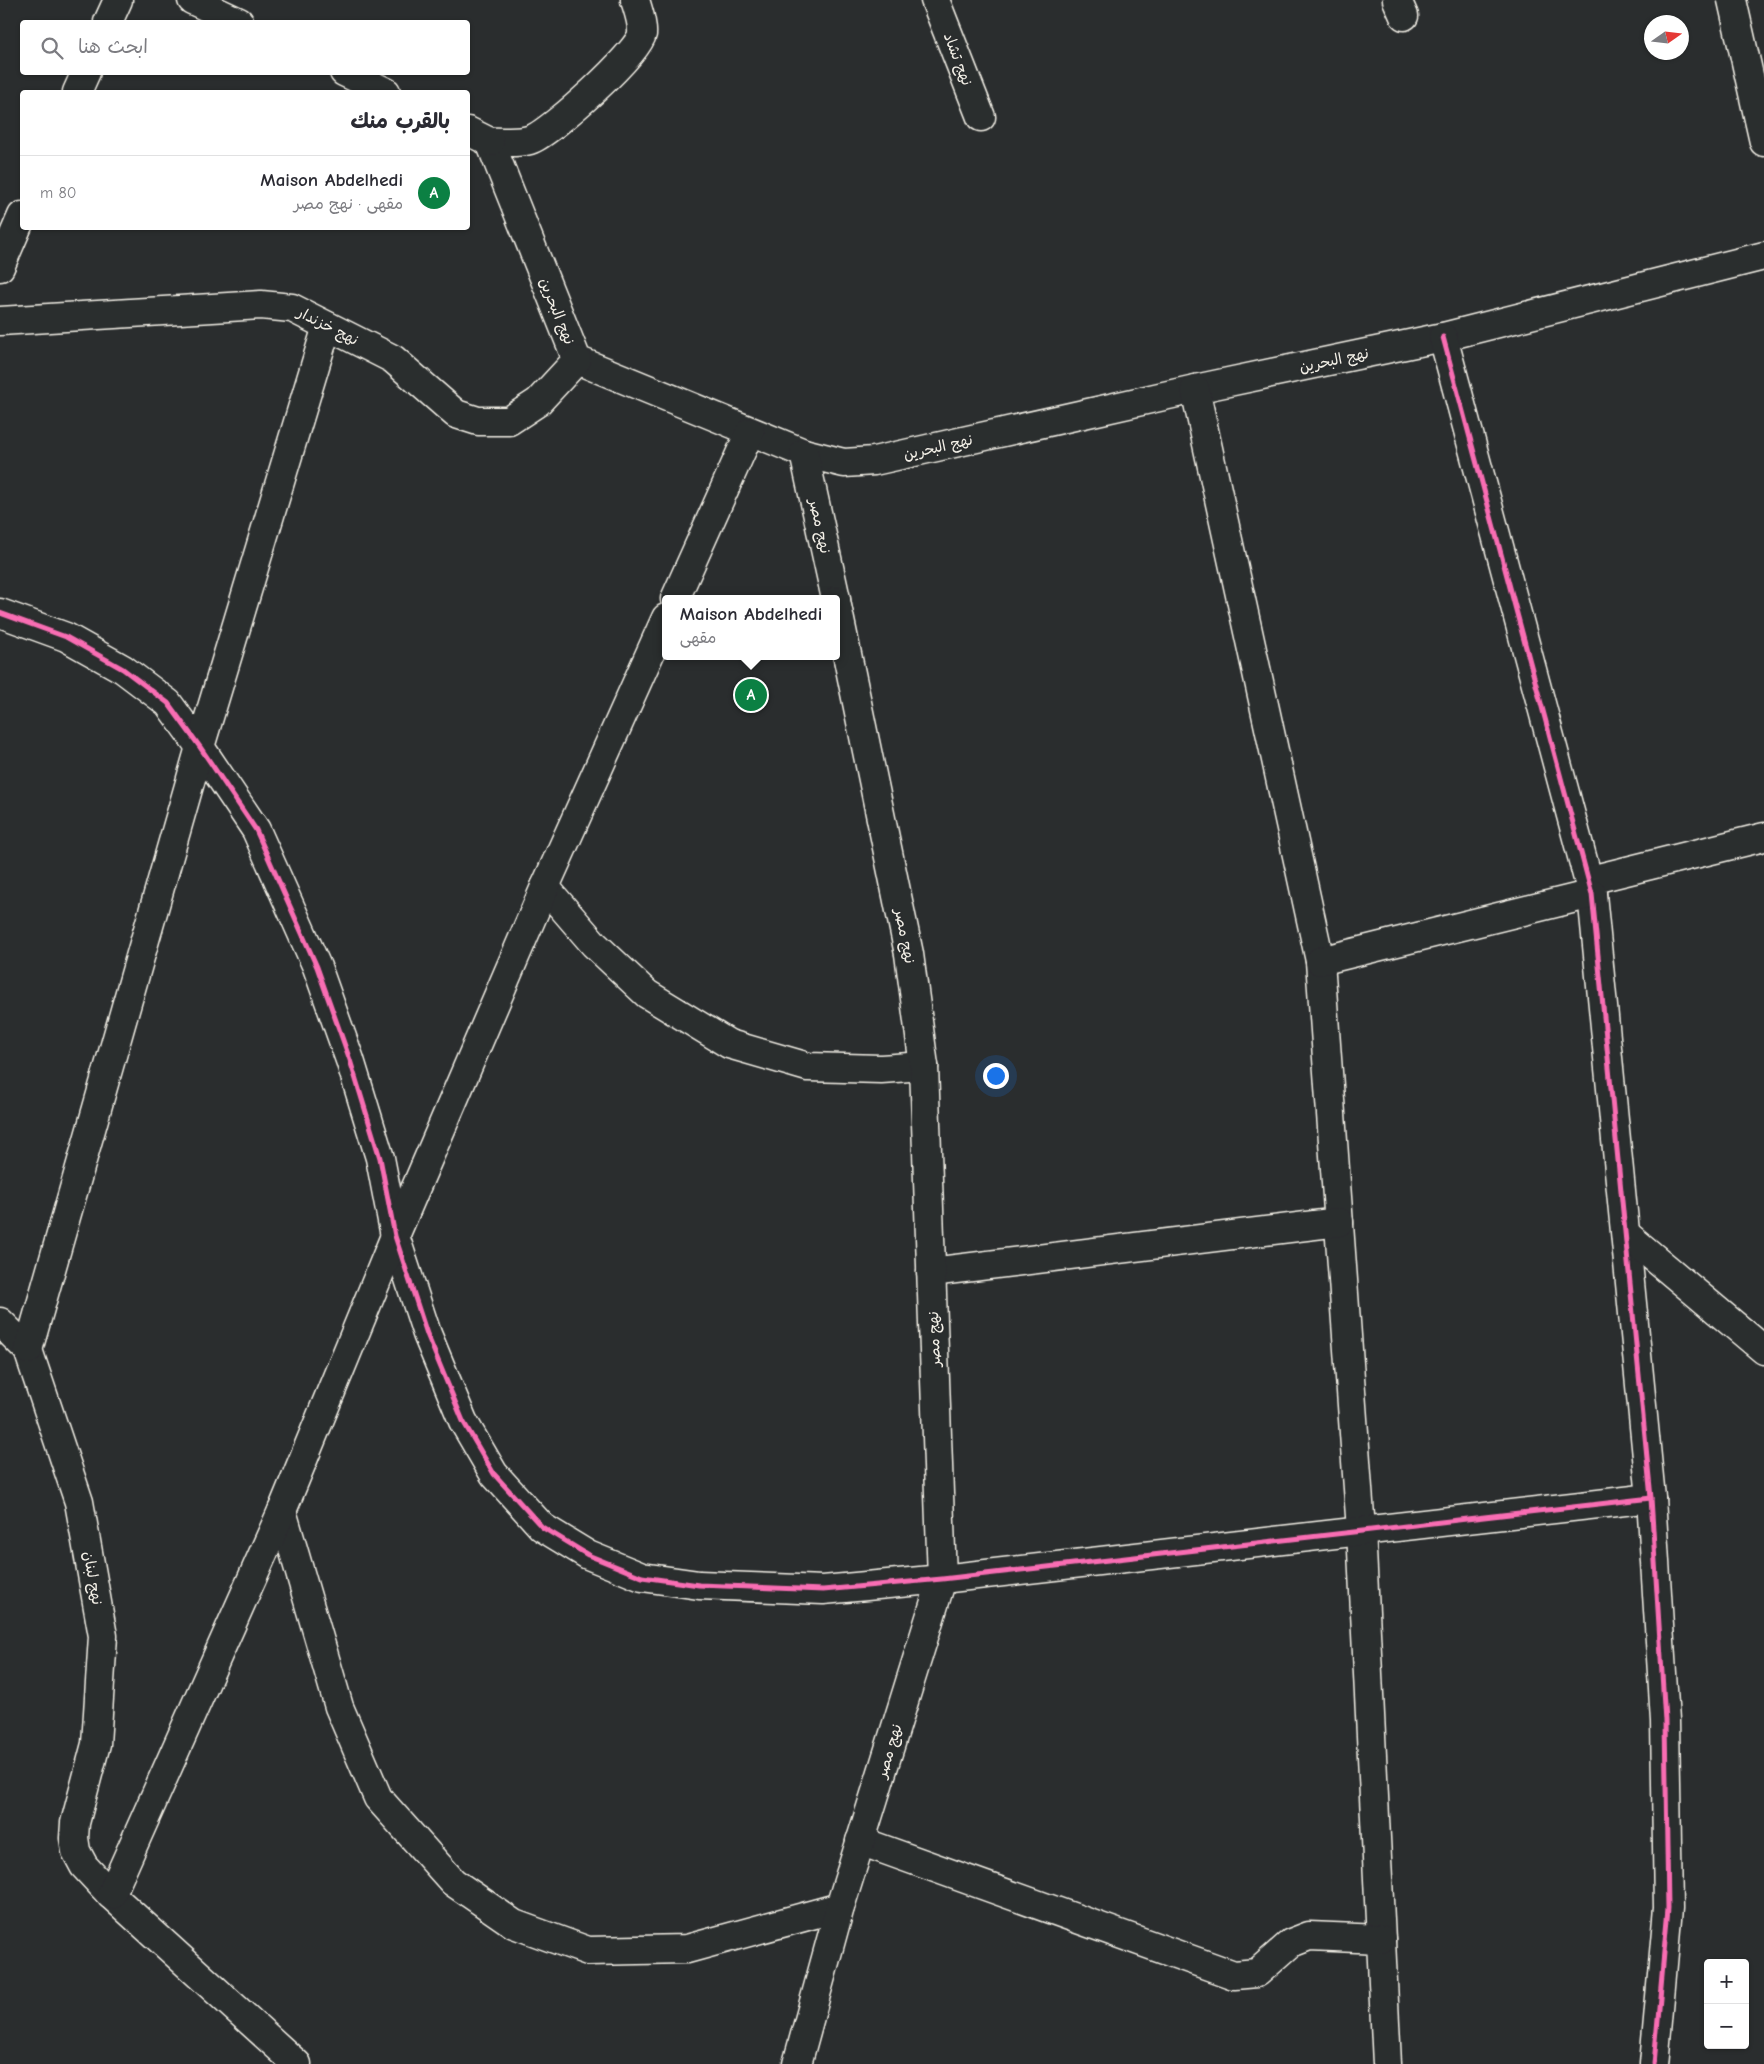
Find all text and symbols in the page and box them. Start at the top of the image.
north arrow [1644,15,1689,60]
search box [20,20,470,75]
street label: نهج تشاد [939,30,976,88]
icon: search [38,34,66,62]
text: ابحث هنا [78,36,148,58]
text: بالقرب منك [350,109,450,133]
text: Maison Abdelhedi [260,169,403,191]
text: 80 m [40,184,77,202]
text: A [430,184,438,202]
text: مقهى · نهج مصر [294,195,403,213]
street label: نهج البحرين [534,275,579,347]
street label: نهج خزندار [293,303,361,350]
street label: نهج البحرين [1298,344,1371,377]
street label: نهج البحرين [902,430,975,465]
street label: نهج مصر [804,495,835,555]
popup [662,595,840,660]
text: Maison Abdelhedi [680,603,822,625]
text: مقهى [680,629,716,647]
pin: A [735,676,767,714]
street label: نهج مصر [890,905,919,965]
your location [983,1063,1009,1089]
street label: نهج مصر [924,1311,945,1369]
street label: نهج لبنان [78,1550,107,1606]
street label: نهج مصر [872,1722,907,1782]
map controls [1704,1959,1749,2049]
button: + [1704,1959,1749,2004]
button: − [1704,2004,1749,2049]

